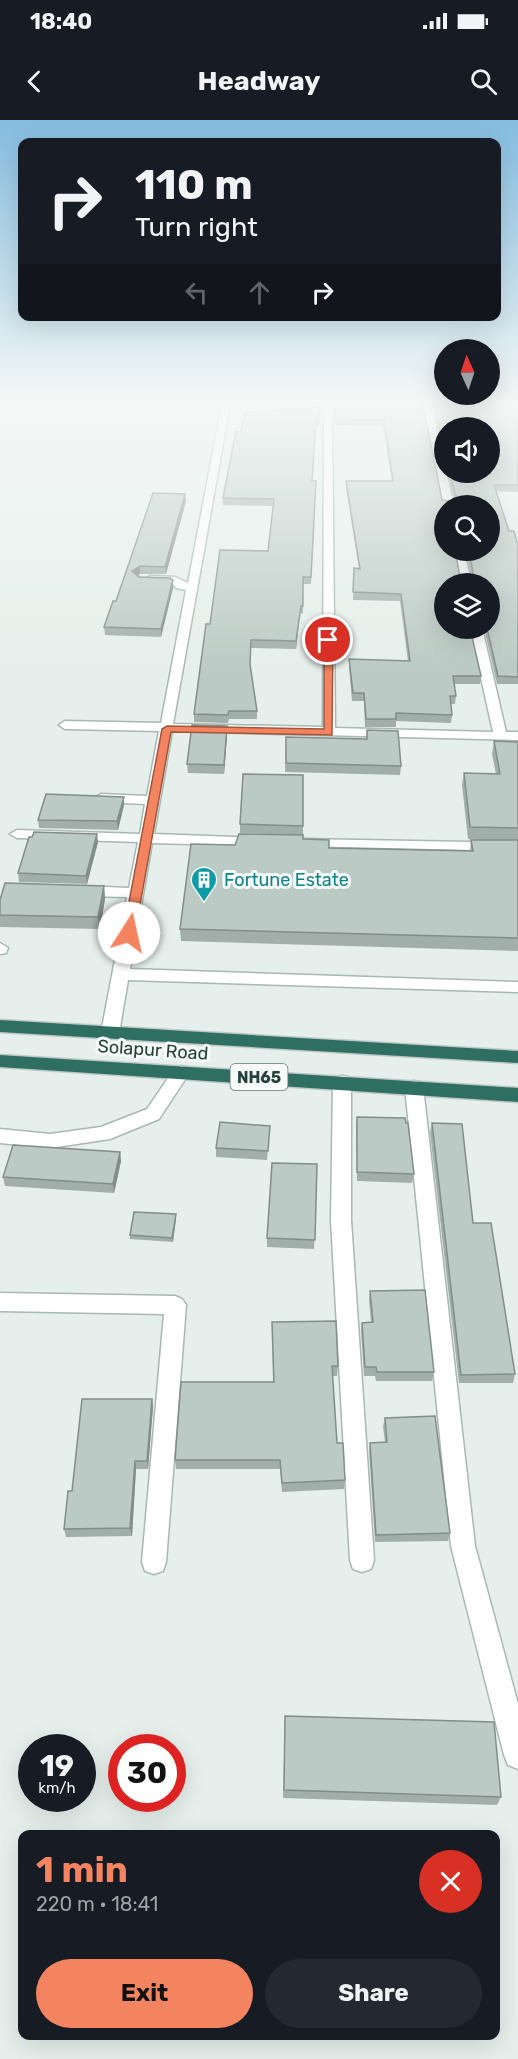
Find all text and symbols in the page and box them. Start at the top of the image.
text: 18:40 [30,8,92,35]
icon: back [18,65,51,98]
text: Headway [198,65,320,97]
icon: search [467,65,500,98]
text: 110 m [135,160,253,210]
icon: right [36,162,114,240]
text: Turn right [135,211,258,243]
icon: left [180,276,213,309]
icon: ahead [243,276,276,309]
icon: right [306,276,339,309]
north arrow [434,339,500,405]
map controls [434,339,500,639]
button: sound [434,417,500,483]
button: search [434,495,500,561]
button: layers [434,573,500,639]
pin [302,614,353,665]
icon: arrive [311,623,344,656]
building icon: Fortune Estate [189,865,219,903]
place label: Fortune Estate [224,869,349,891]
position arrow [97,901,161,965]
street label: Solapur Road [97,1035,209,1065]
road number: NH65 [230,1064,288,1090]
speed limit sign: 30 [108,1734,186,1812]
text: 19 [40,1748,74,1784]
text: km/h [38,1779,76,1797]
text: 1 min [36,1848,128,1891]
button: close [419,1850,482,1913]
text: 220 m · 18:41 [36,1892,158,1916]
button: Exit [36,1959,253,2028]
button: Share [265,1959,482,2028]

